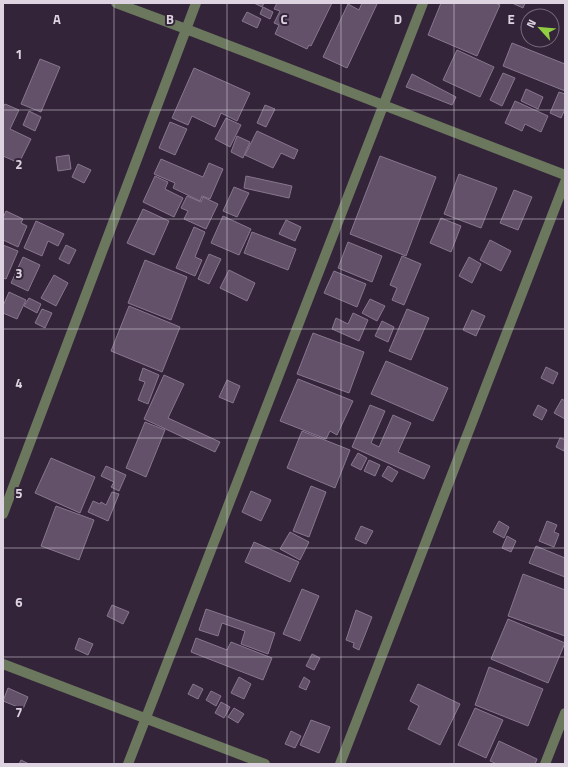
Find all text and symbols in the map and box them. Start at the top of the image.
north arrow [520,8,560,48]
text: A [53,9,61,29]
text: B [166,9,174,29]
text: C [280,9,288,29]
text: D [394,9,402,29]
text: E [507,9,515,29]
text: N [522,16,540,30]
text: 1 [15,44,23,64]
text: 2 [15,154,23,174]
text: 3 [15,263,23,283]
text: 4 [15,373,23,393]
text: 5 [15,483,23,503]
text: 6 [15,592,23,612]
text: 7 [15,702,23,722]

